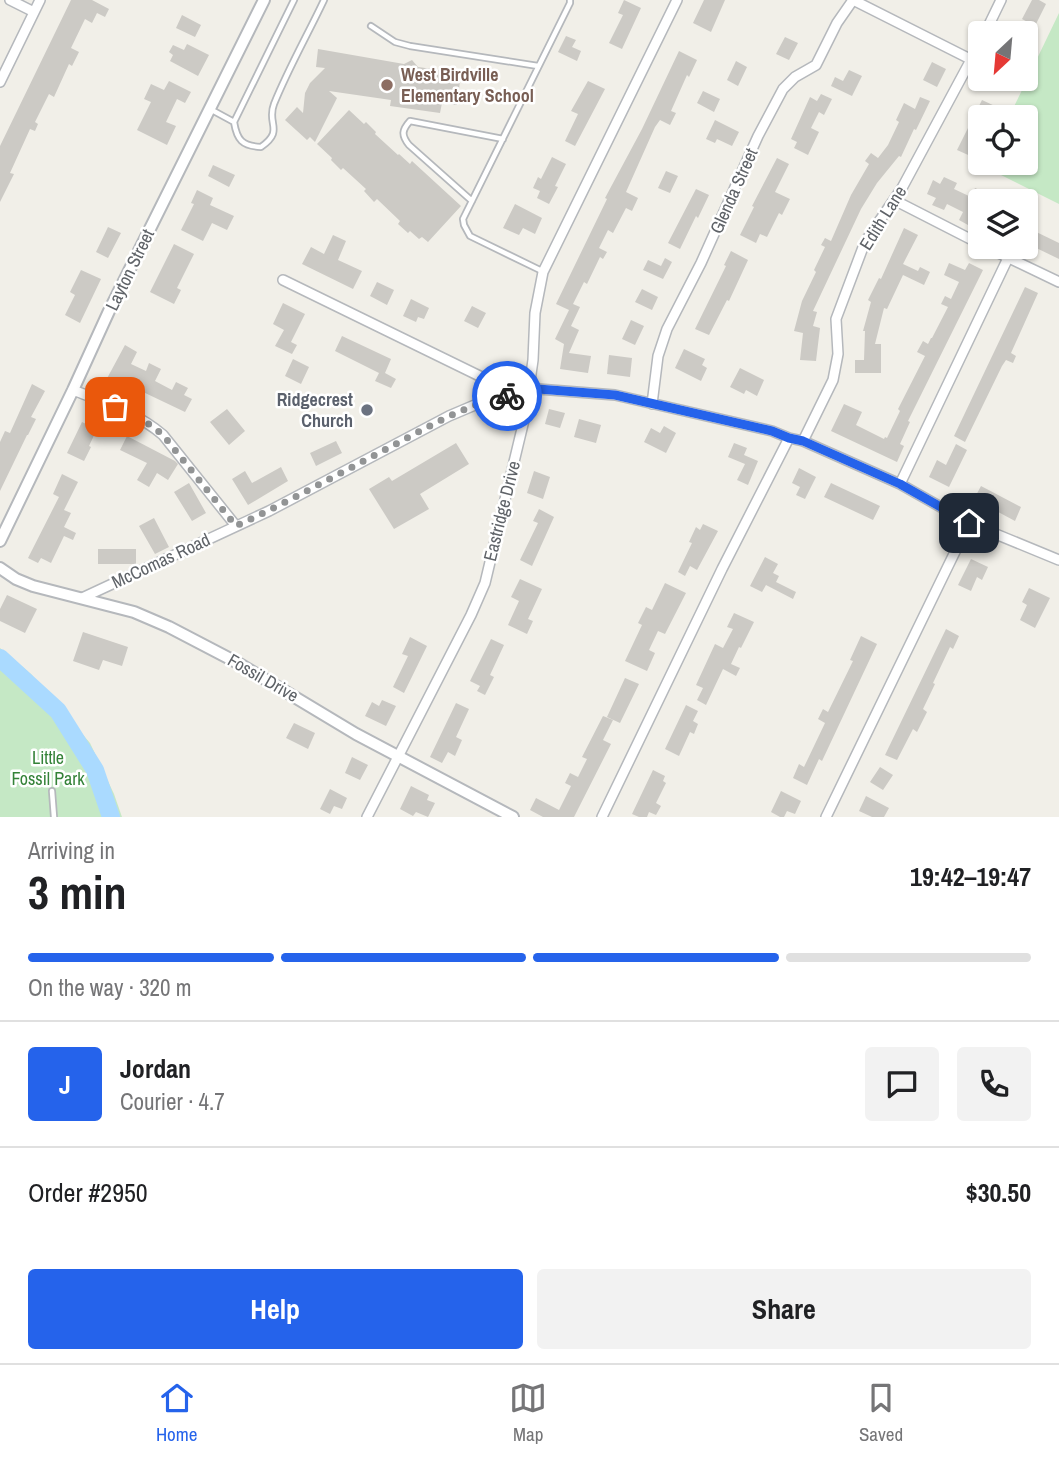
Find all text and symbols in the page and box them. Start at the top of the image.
north arrow [968,21,1038,91]
map controls [968,21,1038,259]
place label: West Birdville Elementary School [401,62,534,108]
marker: West Birdville Elementary School [379,77,395,93]
button: locate [968,105,1038,175]
street label: Glenda Street [704,144,763,237]
street label: Edith Lane [853,181,912,255]
button: layers [968,189,1038,259]
street label: Layton Street [99,225,160,315]
courier [472,361,542,431]
pin [85,377,145,437]
icon: bike [488,377,526,415]
place label: Ridgecrest Church [277,387,353,433]
icon: bag [96,388,134,426]
marker: Ridgecrest Church [359,402,375,418]
street label: Eastridge Drive [477,458,526,564]
pin [939,493,999,553]
icon: home [950,504,988,542]
street label: McComas Road [108,527,214,594]
street label: Fossil Drive [223,647,303,708]
park label: Little Fossil Park [11,745,85,791]
text: Arriving in [28,835,115,866]
text: 19:42–19:47 [910,859,1031,894]
text: 3 min [28,861,127,923]
text: On the way · 320 m [28,972,192,1003]
button: chat [865,1047,939,1121]
button: phone [957,1047,1031,1121]
text: Jordan [120,1051,191,1086]
text: J [59,1067,71,1102]
text: Courier · 4.7 [120,1086,225,1117]
text: Order #2950 [28,1175,148,1210]
text: $30.50 [966,1175,1031,1210]
button: Help [28,1269,523,1349]
button: Share [537,1269,1031,1349]
tab: Home [156,1379,197,1447]
tab: Map [509,1379,547,1447]
tab: Saved [859,1379,903,1447]

